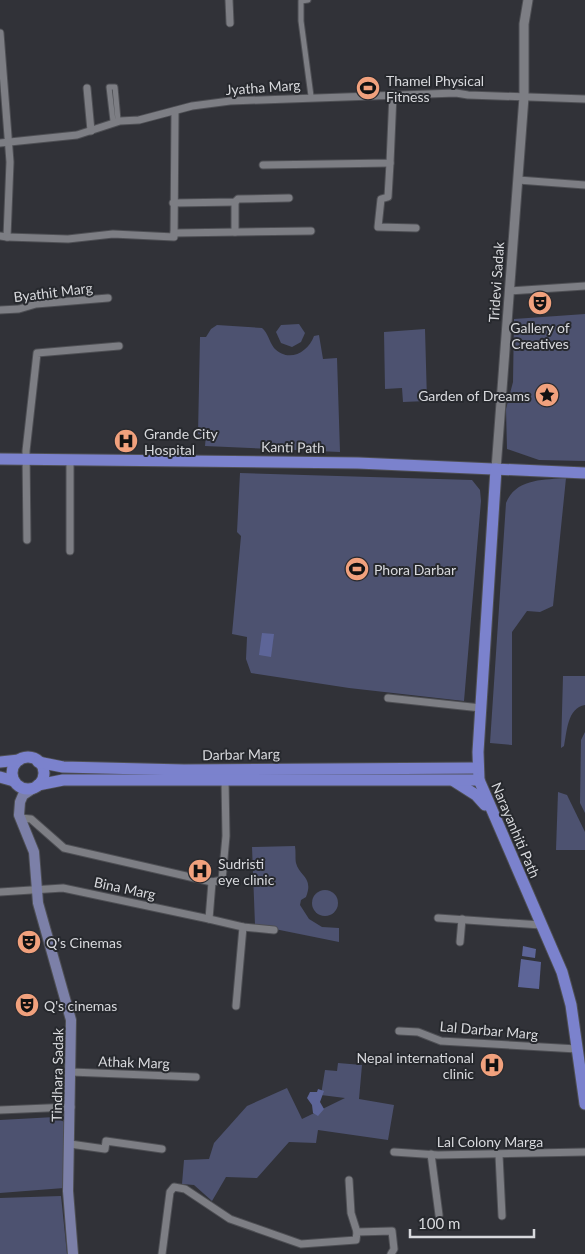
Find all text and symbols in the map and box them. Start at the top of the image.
place label: Thamel Physical Fitness [386,72,484,105]
sports icon: Thamel Physical Fitness [355,75,381,101]
street label: Jyatha Marg [225,76,301,98]
street label: Tridevi Sadak [485,240,507,323]
street label: Byathit Marg [12,279,94,305]
theatre icon: Gallery of Creatives [527,290,553,316]
place label: Gallery of Creatives [510,319,570,352]
place icon: Garden of Dreams [534,382,560,408]
place label: Garden of Dreams [418,387,530,404]
place label: Grande City Hospital [144,425,218,458]
hospital icon: Grande City Hospital [113,428,139,454]
street label: Kanti Path [261,438,325,456]
sports icon: Phora Darbar [344,556,370,582]
place label: Phora Darbar [374,561,456,578]
street label: Darbar Marg [202,745,280,763]
street label: Narayanhiti Path [488,780,544,880]
place label: Sudristi eye clinic [218,855,275,888]
hospital icon: Sudristi eye clinic [187,858,213,884]
street label: Bina Marg [93,873,157,903]
theatre icon: Q's Cinemas [16,929,42,955]
place label: Q's Cinemas [46,934,122,951]
theatre icon: Q's cinemas [14,992,40,1018]
place label: Q's cinemas [44,997,117,1014]
street label: Lal Darbar Marg [439,1017,539,1043]
street label: Tindhara Sadak [48,1027,66,1122]
place label: Nepal international clinic [357,1049,474,1082]
street label: Athak Marg [98,1052,170,1072]
hospital icon: Nepal international clinic [479,1052,505,1078]
street label: Lal Colony Marga [437,1133,543,1150]
scale bar [410,1206,534,1238]
text: 100 m [418,1214,460,1232]

